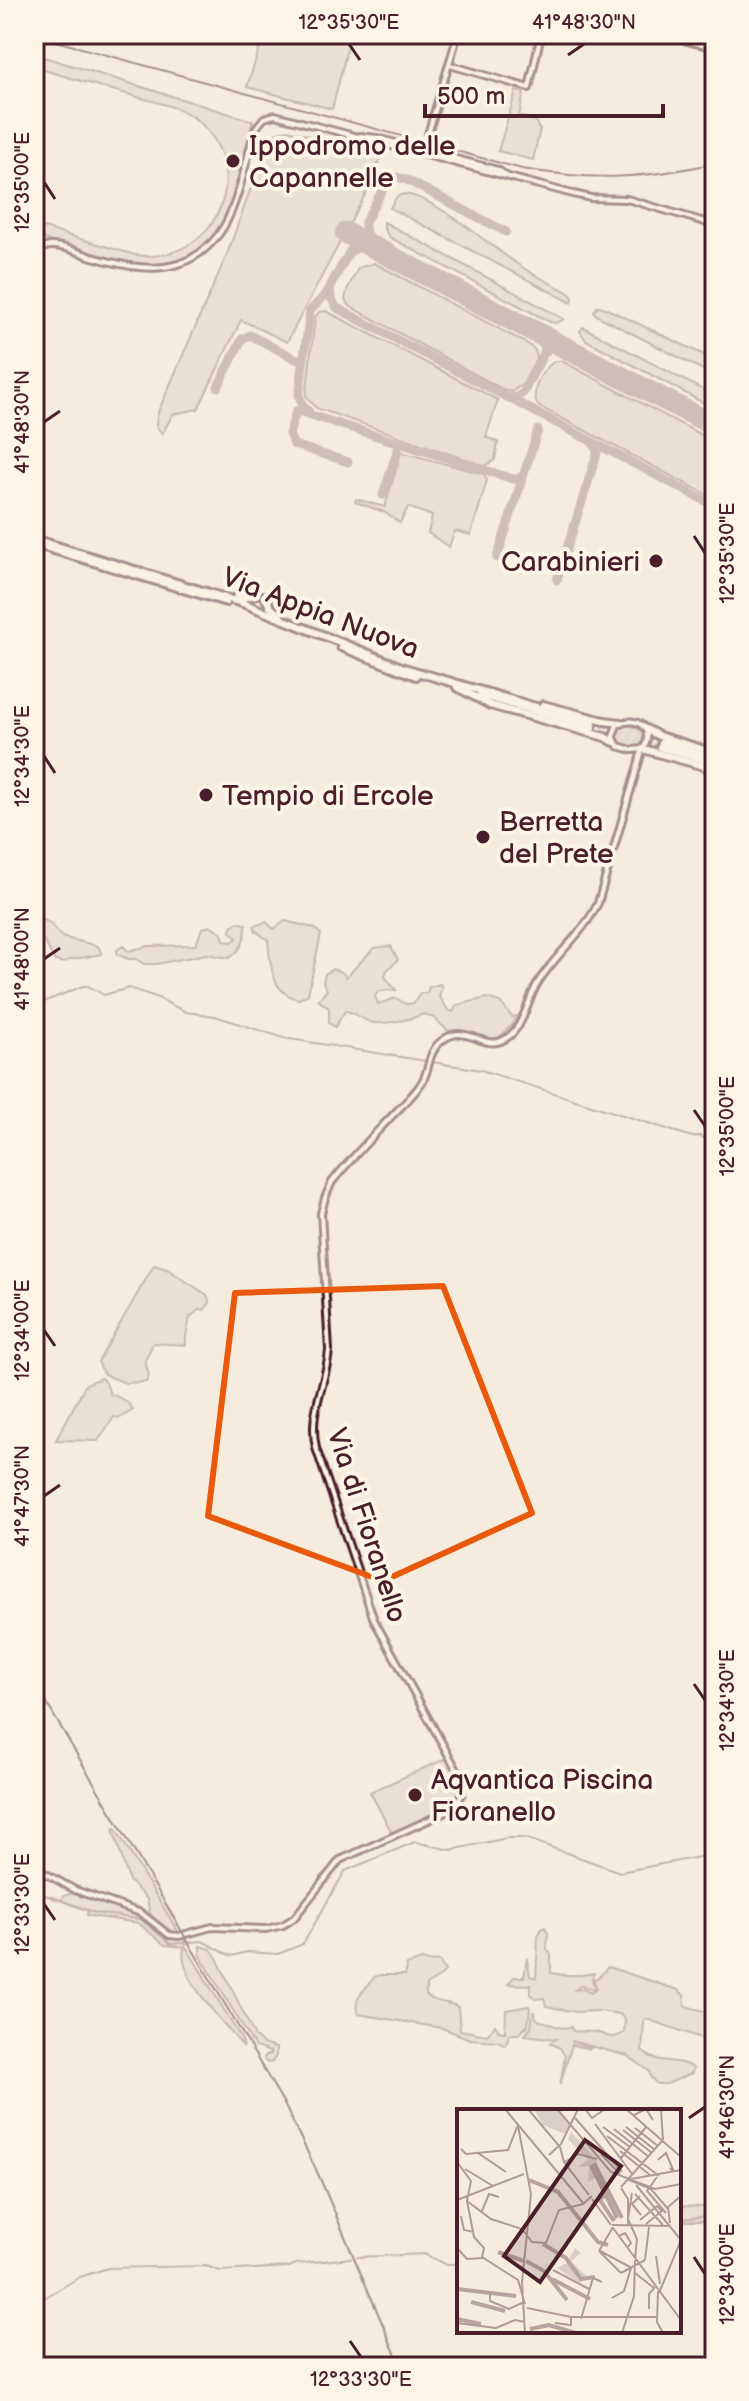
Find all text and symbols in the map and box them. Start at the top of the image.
text: 12°35'30"E [298,11,400,35]
text: 41°48'30"N [532,11,636,35]
scale bar [425,68,663,118]
text: 500 m [437,82,505,111]
place label: Ippodromo delle Capannelle [249,130,456,195]
text: 12°35'00"E [11,132,35,232]
marker: Ippodromo delle Capannelle [224,152,242,170]
text: 41°48'30"N [11,370,35,474]
text: 12°35'30"E [716,502,740,604]
place label: Carabinieri [501,546,640,579]
marker: Carabinieri [647,552,665,570]
street label: Via Appia Nuova [217,561,424,666]
text: 12°34'30"E [11,705,35,807]
place label: Tempio di Ercole [222,780,434,813]
marker: Tempio di Ercole [197,786,215,804]
place label: Berretta del Prete [499,806,614,871]
marker: Berretta del Prete [474,828,492,846]
text: 41°48'00"N [11,907,35,1011]
text: 12°35'00"E [716,1076,740,1176]
text: 12°34'00"E [11,1279,35,1381]
street label: Via di Fioranello [320,1424,414,1627]
text: 41°47'30"N [11,1445,35,1547]
text: 12°34'30"E [716,1649,740,1751]
place label: Aqvantica Piscina Fioranello [431,1764,653,1829]
marker: Aqvantica Piscina Fioranello [406,1786,424,1804]
text: 12°33'30"E [11,1853,35,1955]
text: 41°46'30"N [716,2055,740,2159]
inset map [457,2109,681,2333]
text: 12°34'00"E [716,2223,740,2325]
text: 12°33'30"E [310,2368,412,2392]

